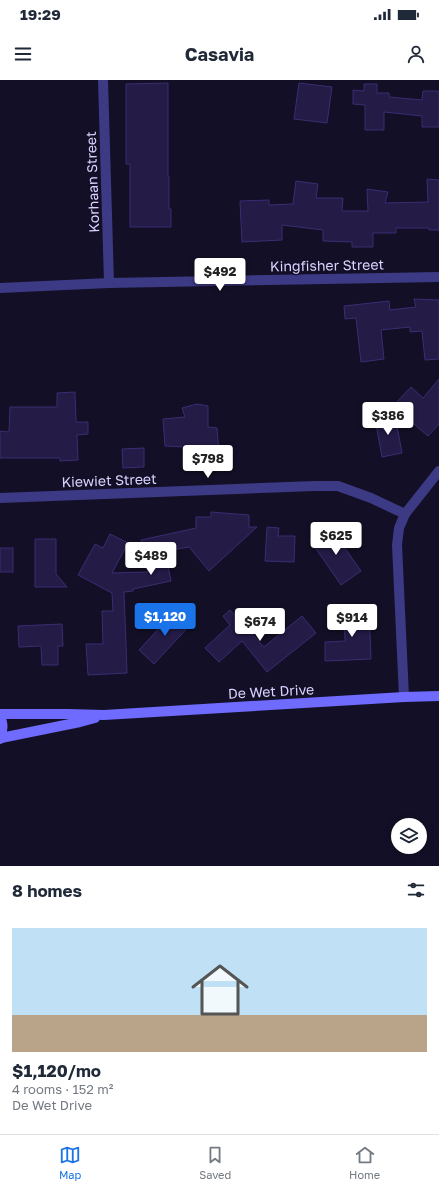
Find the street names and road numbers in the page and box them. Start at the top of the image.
street label: Korhaan Street [82,131,102,233]
street label: Kingfisher Street [270,256,384,274]
street label: Kiewiet Street [61,470,157,490]
street label: De Wet Drive [228,680,314,702]

